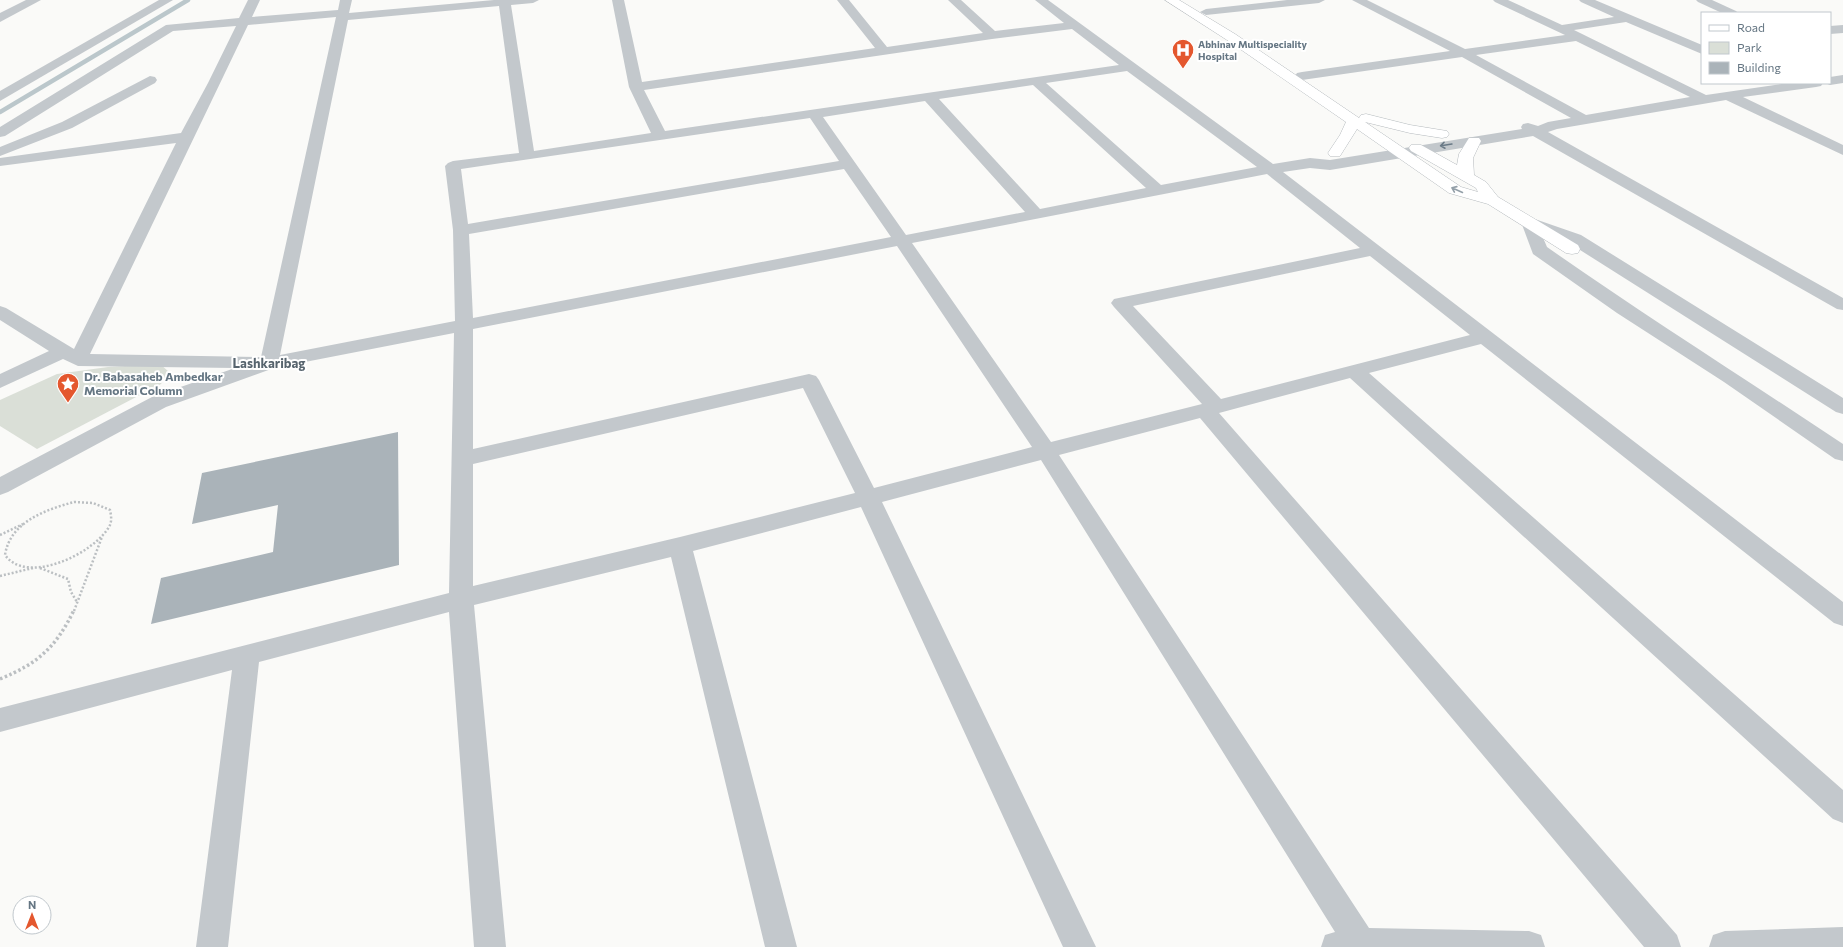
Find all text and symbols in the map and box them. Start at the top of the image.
legend [1701,12,1831,84]
text: Road [1737,20,1765,34]
hospital icon: Abhinav Multispeciality Hospital [1170,37,1196,70]
place label: Abhinav Multispeciality Hospital [1198,38,1307,62]
text: Park [1737,40,1763,54]
text: Building [1737,60,1781,74]
one-way arrow [1440,141,1453,149]
one-way arrow [1451,185,1463,193]
district label: Lashkaribag [233,355,305,371]
place label: Dr. Babasaheb Ambedkar Memorial Column [84,369,223,397]
place icon: Dr. Babasaheb Ambedkar Memorial Column [55,371,81,404]
north arrow [12,895,52,935]
text: N [28,898,36,911]

